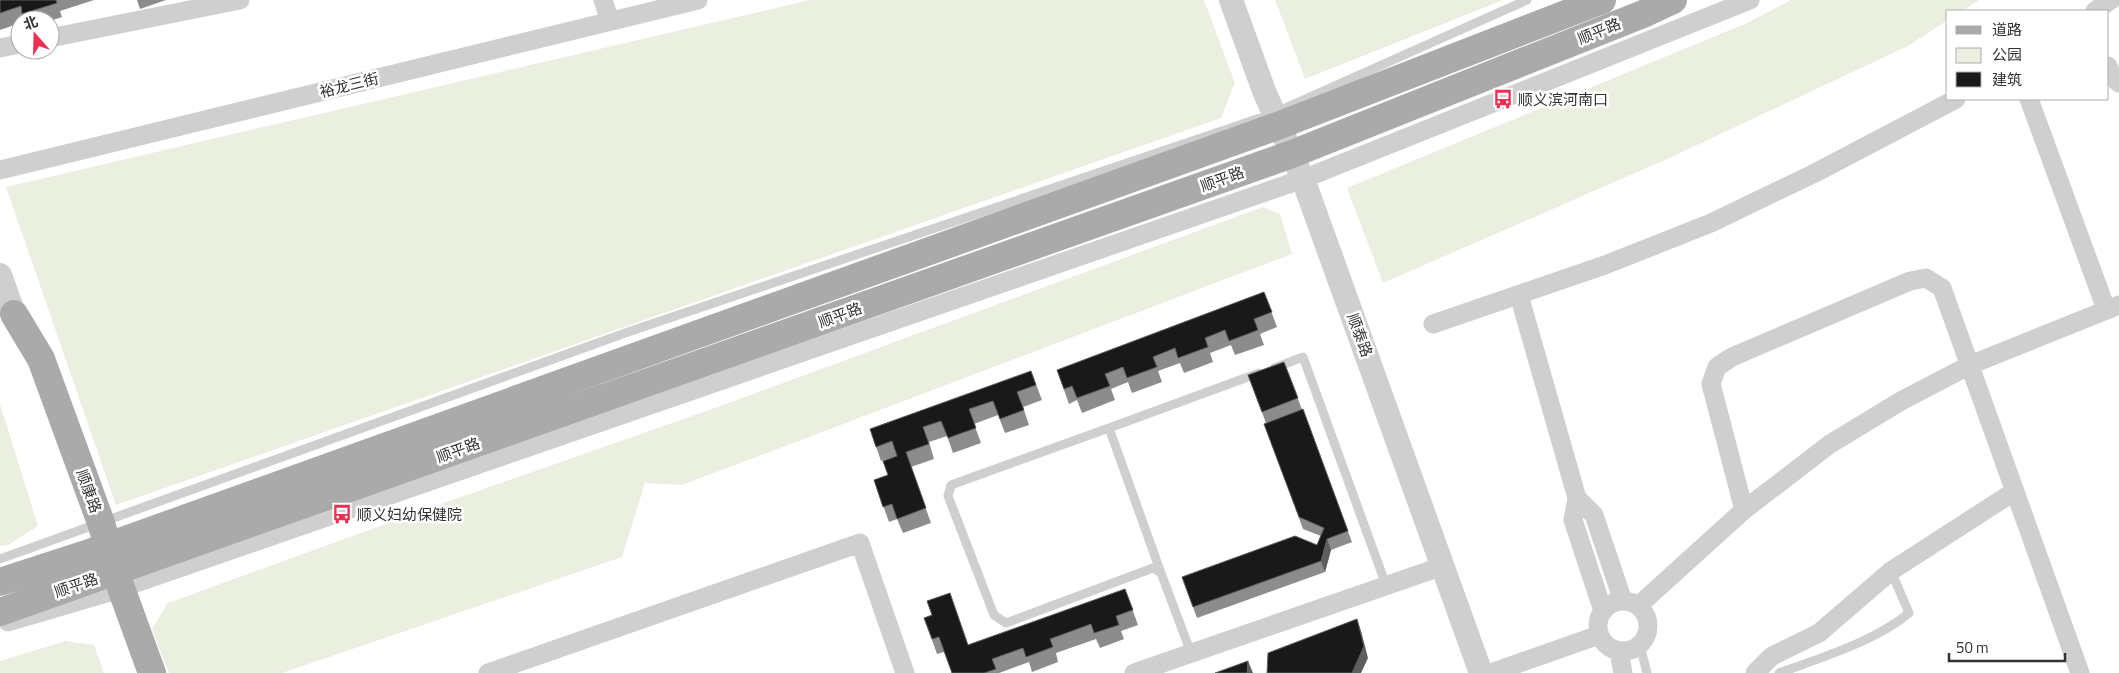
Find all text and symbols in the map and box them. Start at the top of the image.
north arrow [10,10,60,60]
text: 北 [20,10,41,35]
legend [1946,10,2109,100]
street label: 顺平路 [1574,12,1624,50]
text: 道路 [1992,18,2022,41]
text: 公园 [1992,43,2022,66]
street label: 裕龙三街 [317,67,381,103]
text: 建筑 [1992,68,2022,91]
bus stop icon: 顺义滨河南口 [1492,88,1514,110]
place label: 顺义滨河南口 [1518,88,1608,111]
street label: 顺平路 [1197,160,1247,198]
street label: 顺平路 [815,296,865,334]
street label: 顺泰路 [1341,310,1379,360]
street label: 顺平路 [433,431,483,469]
street label: 顺康路 [70,466,108,516]
bus stop icon: 顺义妇幼保健院 [331,503,353,525]
place label: 顺义妇幼保健院 [357,503,462,526]
street label: 顺平路 [51,567,101,603]
scale bar [1949,630,2065,662]
text: 50 m [1956,636,1989,659]

